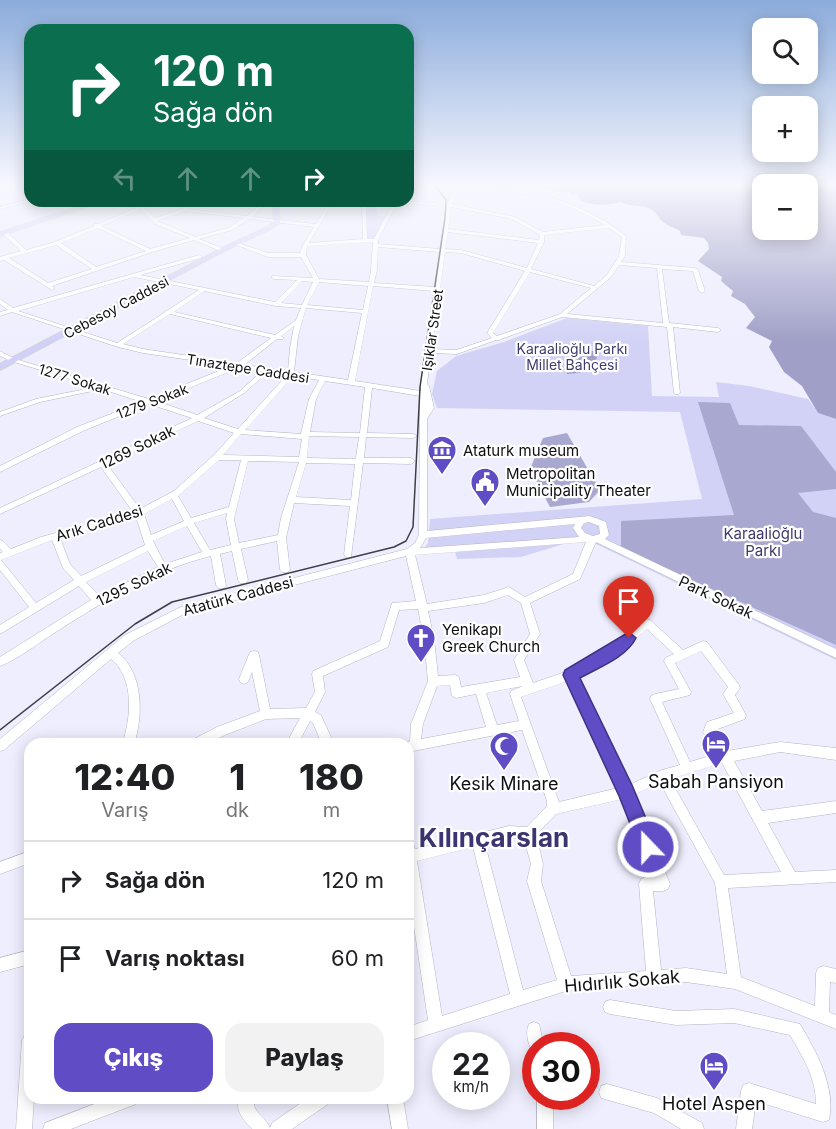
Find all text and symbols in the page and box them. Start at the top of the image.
map controls [752,18,818,240]
button: search [752,18,818,84]
text: 120 m [153,45,274,96]
icon: right [54,48,132,126]
text: Sağa dön [153,96,273,129]
button: + [752,96,818,162]
icon: left [108,162,141,195]
icon: ahead [171,162,204,195]
icon: ahead [234,162,267,195]
icon: right [297,162,330,195]
button: − [752,174,818,240]
street label: Cebesoy Caddesi [61,272,171,342]
street label: Işıklar Street [418,288,446,372]
park label: Karaalioğlu Parkı Millet Bahçesi [517,340,628,373]
street label: Tınaztepe Caddesi [186,350,310,386]
street label: 1277 Sokak [37,360,114,398]
street label: 1279 Sokak [114,379,190,422]
street label: 1269 Sokak [96,420,179,473]
museum icon: Ataturk museum [426,434,458,476]
place label: Ataturk museum [463,441,579,460]
place label: Metropolitan Municipality Theater [506,464,651,500]
public building icon: Metropolitan Municipality Theater [469,466,501,508]
street label: Arık Caddesi [53,501,145,545]
park label: Karaalioğlu Parkı [724,524,802,560]
street label: 1295 Sokak [93,557,175,610]
street label: Atatürk Caddesi [181,572,295,620]
street label: Park Sokak [676,572,757,623]
pin [603,576,654,638]
icon: arrive [612,585,645,618]
place label: Yenikapı Greek Church [442,620,540,656]
church icon: Yenikapı Greek Church [405,622,437,664]
hotel icon: Sabah Pansiyon [700,728,732,770]
mosque icon: Kesik Minare [488,730,520,772]
text: 12:40 [74,755,175,799]
text: 1 [229,755,245,799]
text: 180 [299,755,364,799]
place label: Sabah Pansiyon [648,771,784,792]
place label: Kesik Minare [449,773,559,794]
text: Varış [101,798,148,822]
text: dk [226,798,249,822]
text: m [323,798,340,822]
position arrow [616,815,680,879]
district label: Kılınçarslan [419,822,569,853]
icon: right [54,864,87,897]
text: Sağa dön [105,867,205,893]
text: 120 m [322,867,384,893]
icon: arrive [54,942,87,975]
text: Varış noktası [105,945,245,971]
text: 60 m [331,945,384,971]
street label: Hıdırlık Sokak [563,965,681,997]
button: Çıkış [54,1023,213,1092]
button: Paylaş [225,1023,384,1092]
speed limit sign: 30 [522,1032,600,1110]
text: 22 [452,1046,490,1082]
hotel icon: Hotel Aspen [698,1050,730,1092]
text: km/h [453,1077,489,1096]
place label: Hotel Aspen [662,1093,766,1114]

